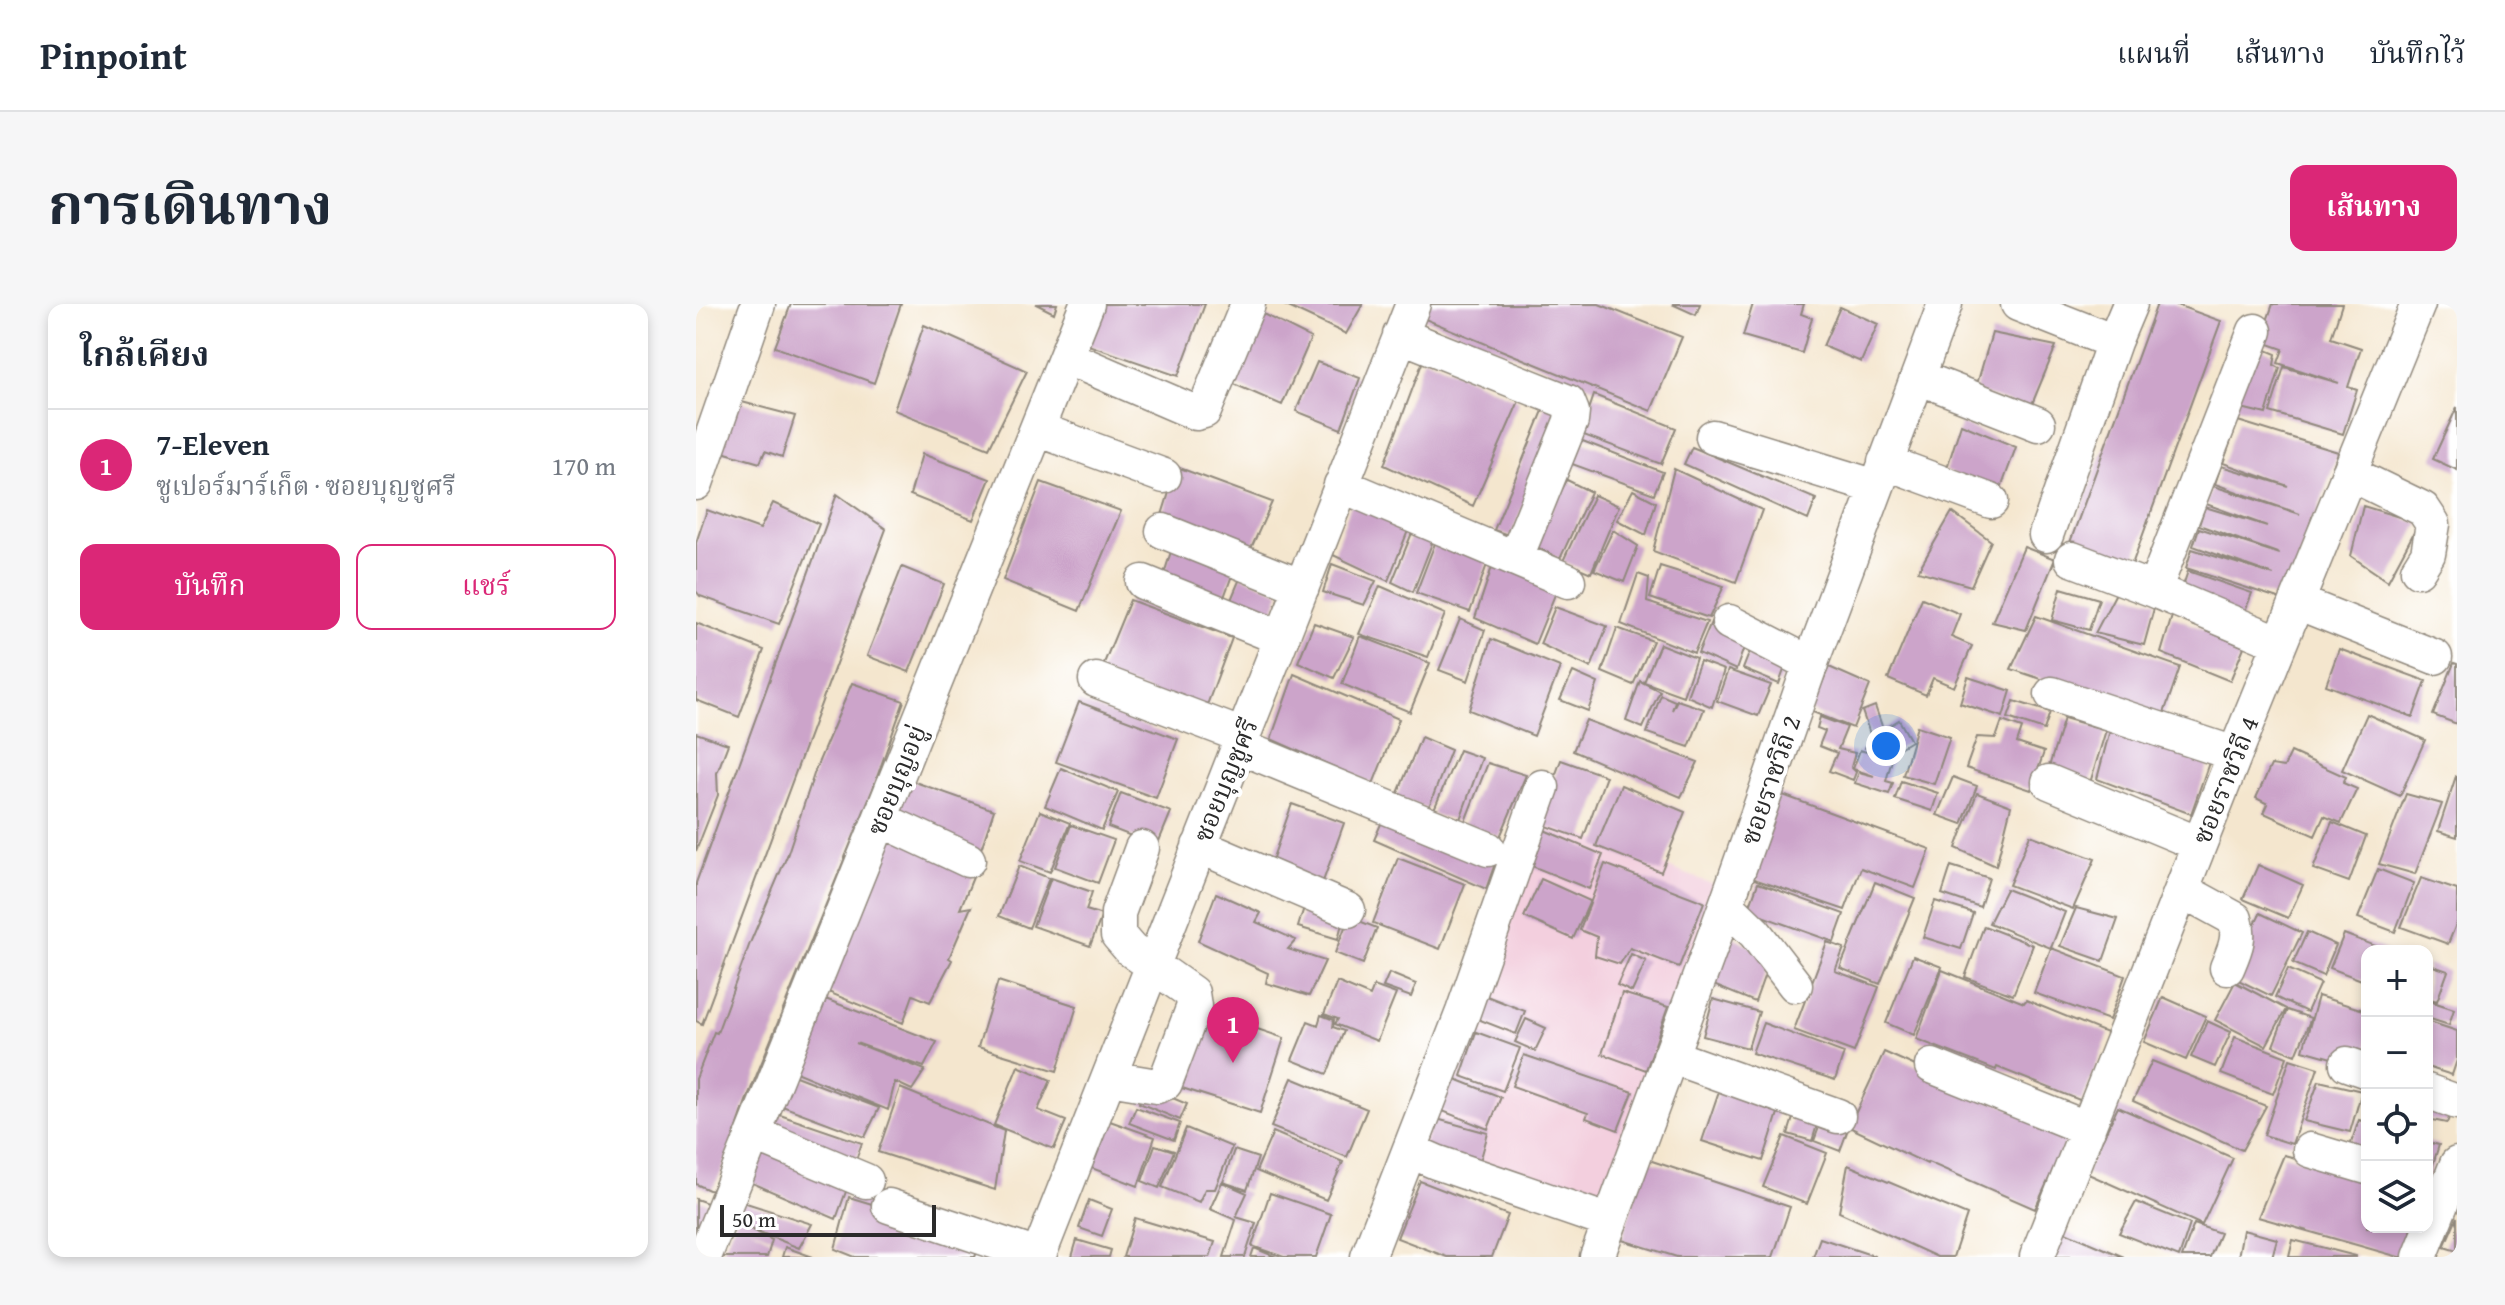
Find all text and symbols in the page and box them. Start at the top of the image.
text: Pinpoint [40,27,187,83]
text: แผนที่ [2117,32,2190,73]
text: เส้นทาง [2234,32,2326,73]
text: บันทึกไว้ [2370,32,2465,73]
text: การเดินทาง [48,162,332,245]
button: เส้นทาง [2290,165,2457,251]
text: ใกล้เคียง [80,329,209,378]
text: 7-Eleven [156,422,270,466]
text: 1 [99,446,113,485]
text: 170 m [551,446,616,485]
text: ซูเปอร์มาร์เก็ต · ซอยบุญชูศรี [156,466,455,505]
button: บันทึก [80,544,340,630]
button: แชร์ [356,544,616,630]
street label: ซอยราชวิถี 2 [1730,710,1810,850]
street label: ซอยราชวิถี 4 [2182,710,2268,850]
street label: ซอยบุญชูศรี [1183,712,1267,848]
street label: ซอยบุญอยู่ [856,719,936,841]
your location [1866,726,1906,766]
map controls [2361,945,2433,1233]
button: + [2361,945,2433,1017]
pin: 1 [1207,997,1259,1063]
button: − [2361,1017,2433,1089]
button: locate [2361,1089,2433,1161]
button: layers [2361,1161,2433,1233]
scale bar [720,1201,936,1237]
text: 50 m [732,1203,776,1235]

